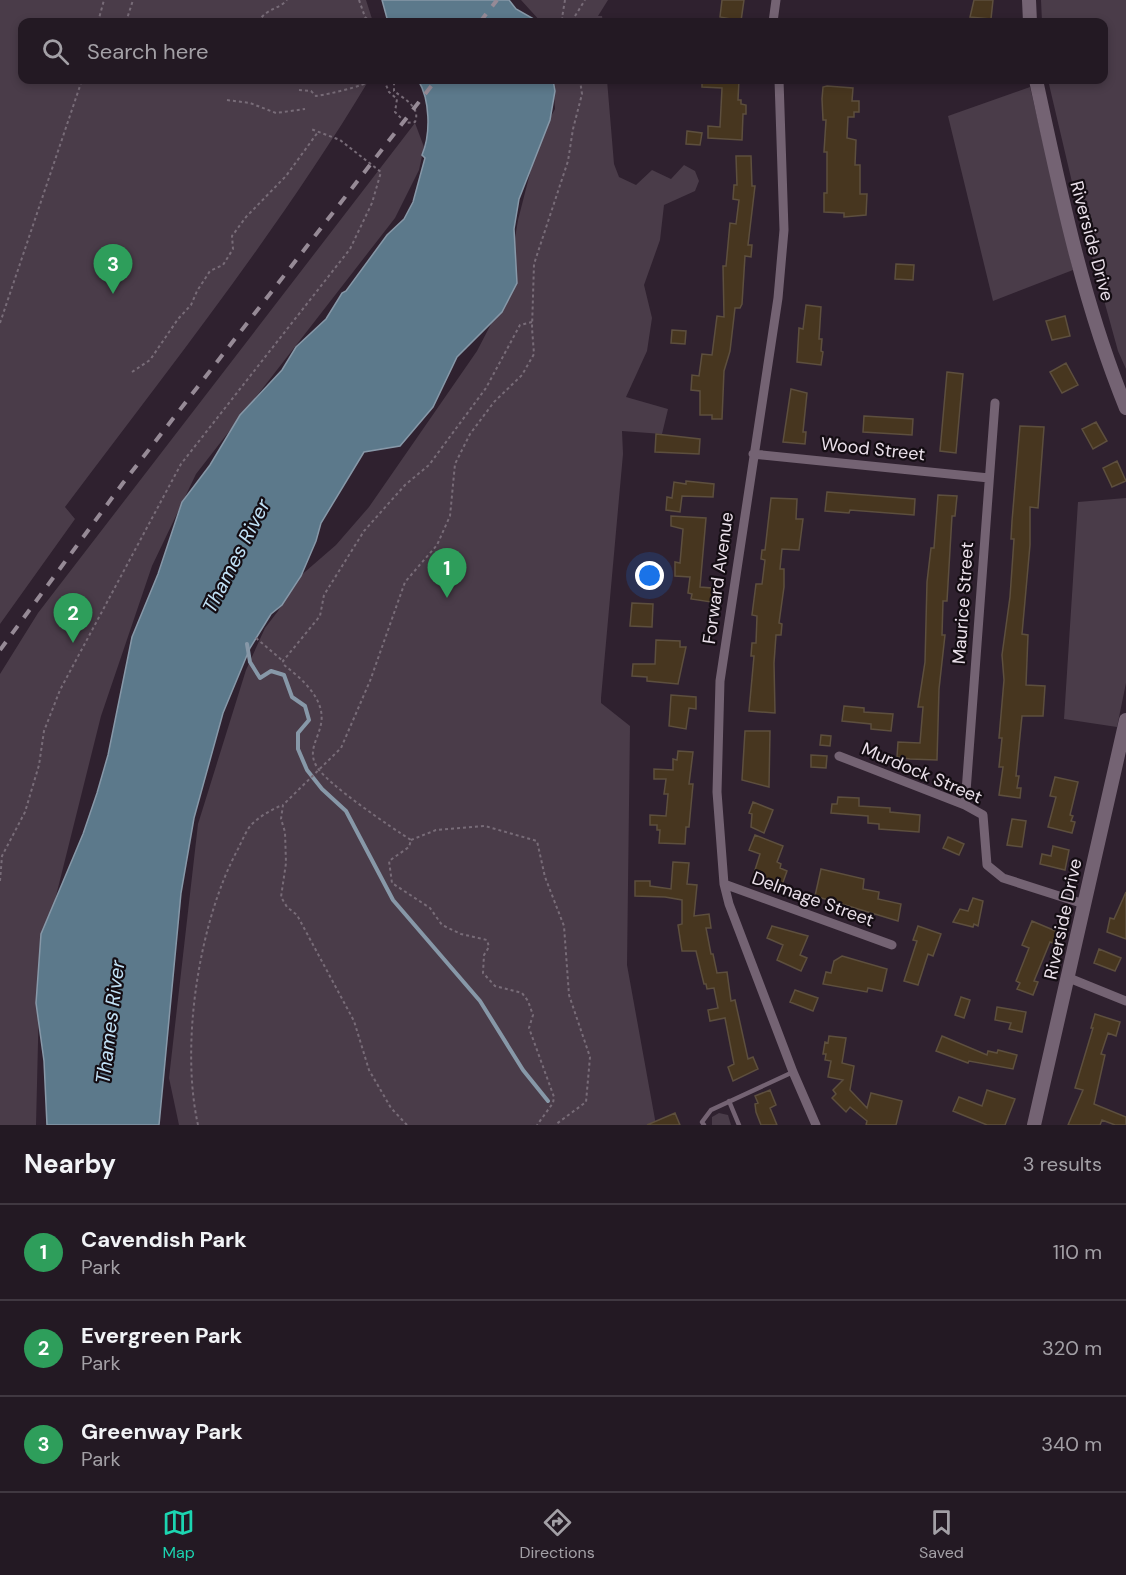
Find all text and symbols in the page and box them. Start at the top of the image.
search box [18,18,1108,84]
icon: search [39,35,72,68]
text: Search here [87,37,208,66]
street label: Riverside Drive [1064,178,1120,304]
pin: 3 [94,244,132,294]
street label: Wood Street [820,432,926,466]
water label: Thames River [196,494,276,617]
street label: Forward Avenue [697,510,739,646]
street label: Maurice Street [947,541,979,665]
pin: 1 [428,548,466,598]
your location [635,561,664,590]
pin: 2 [54,594,92,643]
street label: Murdock Street [858,737,986,809]
street label: Riverside Drive [1038,856,1088,982]
street label: Delmage Street [749,866,877,932]
water label: Thames River [90,958,131,1085]
text: Nearby [24,1147,116,1181]
text: 3 results [1023,1151,1102,1177]
text: Cavendish Park [81,1225,247,1254]
text: 1 [40,1239,47,1265]
text: 110 m [1053,1239,1102,1265]
text: Park [81,1254,121,1280]
text: Evergreen Park [81,1321,242,1350]
text: 2 [38,1335,49,1361]
text: 320 m [1042,1335,1102,1361]
text: Park [81,1350,121,1376]
text: Greenway Park [81,1417,243,1446]
text: 3 [37,1431,50,1457]
text: 340 m [1041,1431,1102,1457]
text: Park [81,1446,121,1472]
tab: Map [162,1506,195,1563]
tab: Directions [519,1506,595,1563]
tab: Saved [919,1506,964,1563]

